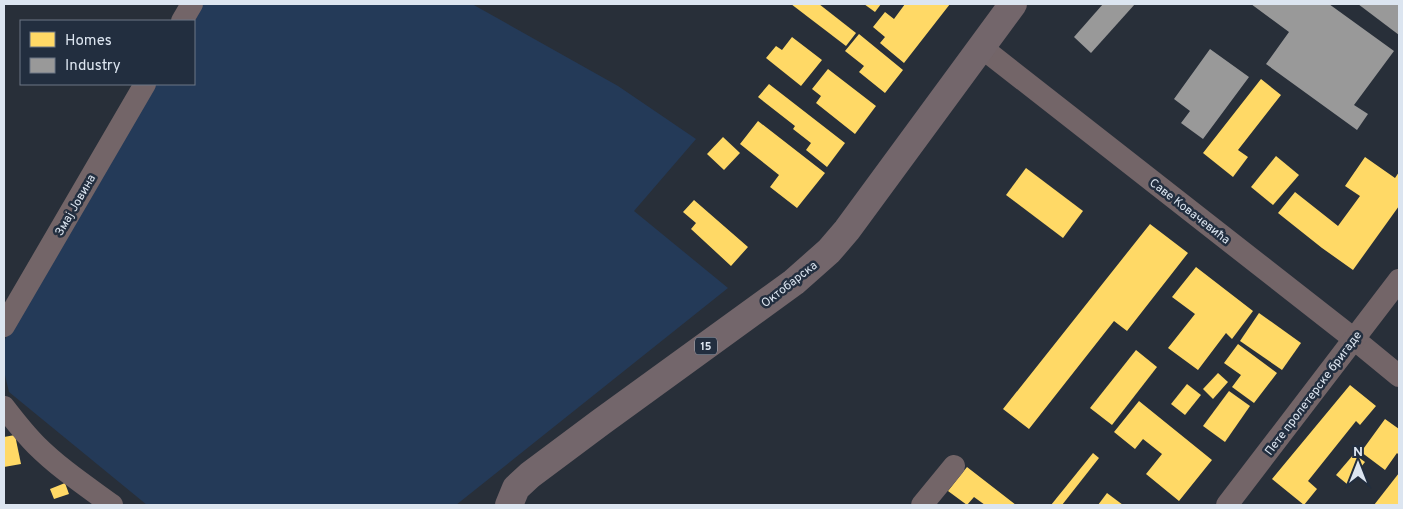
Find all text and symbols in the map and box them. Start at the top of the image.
legend [20,20,195,85]
text: Homes [65,32,112,51]
text: Industry [65,57,121,76]
street label: Змај Јовина [52,172,100,239]
street label: Саве Ковачевића [1146,175,1233,248]
street label: Октобарска [758,258,821,312]
street label: Пете пролетерске бригаде [1262,328,1366,459]
road number: 15 [695,338,717,354]
north arrow [1333,439,1383,489]
text: N [1353,444,1363,461]

